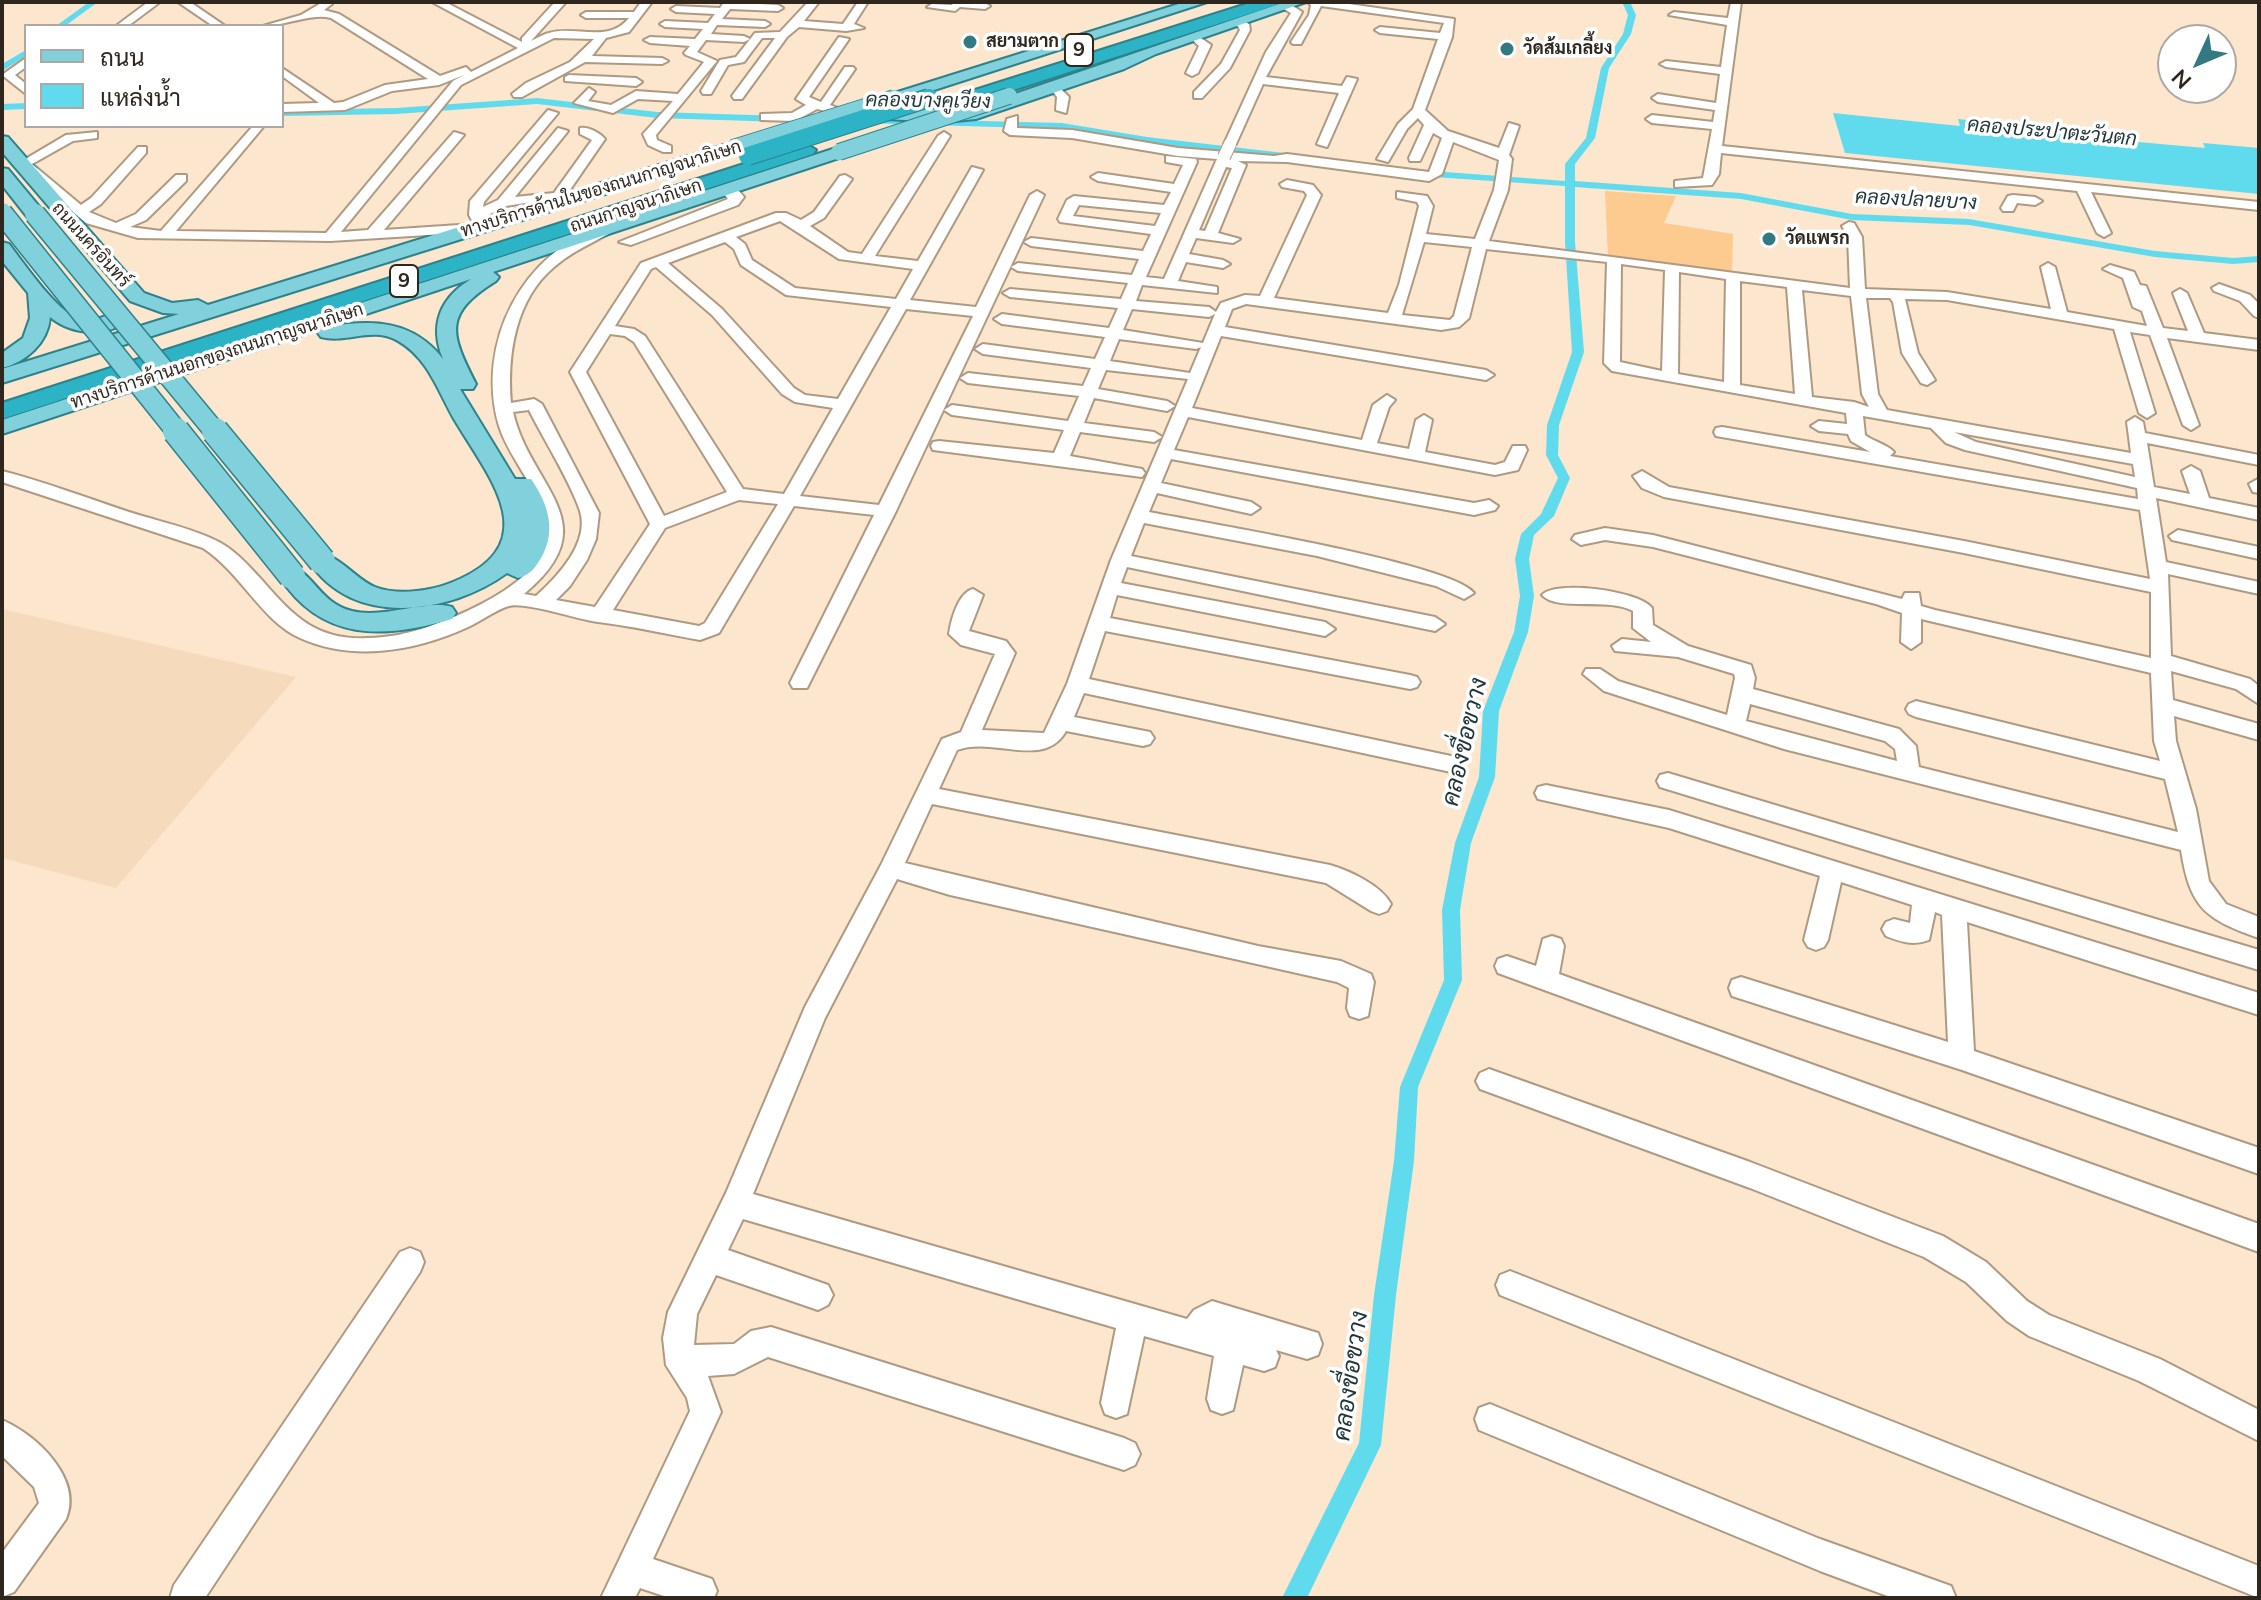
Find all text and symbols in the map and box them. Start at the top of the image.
legend [24,24,284,128]
north arrow [2157,24,2237,104]
place label: สยามตาก [986,31,1059,53]
marker: สยามตาก [961,33,979,51]
road number: 9 [1065,34,1093,66]
place label: วัดส้มเกลี้ยง [1523,38,1612,60]
marker: วัดส้มเกลี้ยง [1498,40,1516,58]
text: ถนน [100,42,145,72]
text: N [2165,64,2197,95]
text: แหล่งน้ำ [100,82,181,112]
water label: คลองบางคูเวียง [865,88,991,114]
water label: คลองประปาตะวันตก [1966,113,2138,151]
street label: ทางบริการด้านในของถนนกาญจนาภิเษก [458,136,744,242]
street label: ถนนกาญจนาภิเษก [568,175,704,237]
water label: คลองปลายบาง [1854,185,1978,215]
street label: ถนนนครอินทร์ [47,198,135,292]
place label: วัดแพรก [1785,228,1850,250]
marker: วัดแพรก [1760,230,1778,248]
road number: 9 [390,265,418,297]
street label: ทางบริการด้านนอกของถนนกาญจนาภิเษก [68,298,366,414]
water label: คลองขื่อขวาง [1436,675,1494,809]
water label: คลองขื่อขวาง [1328,1309,1374,1443]

